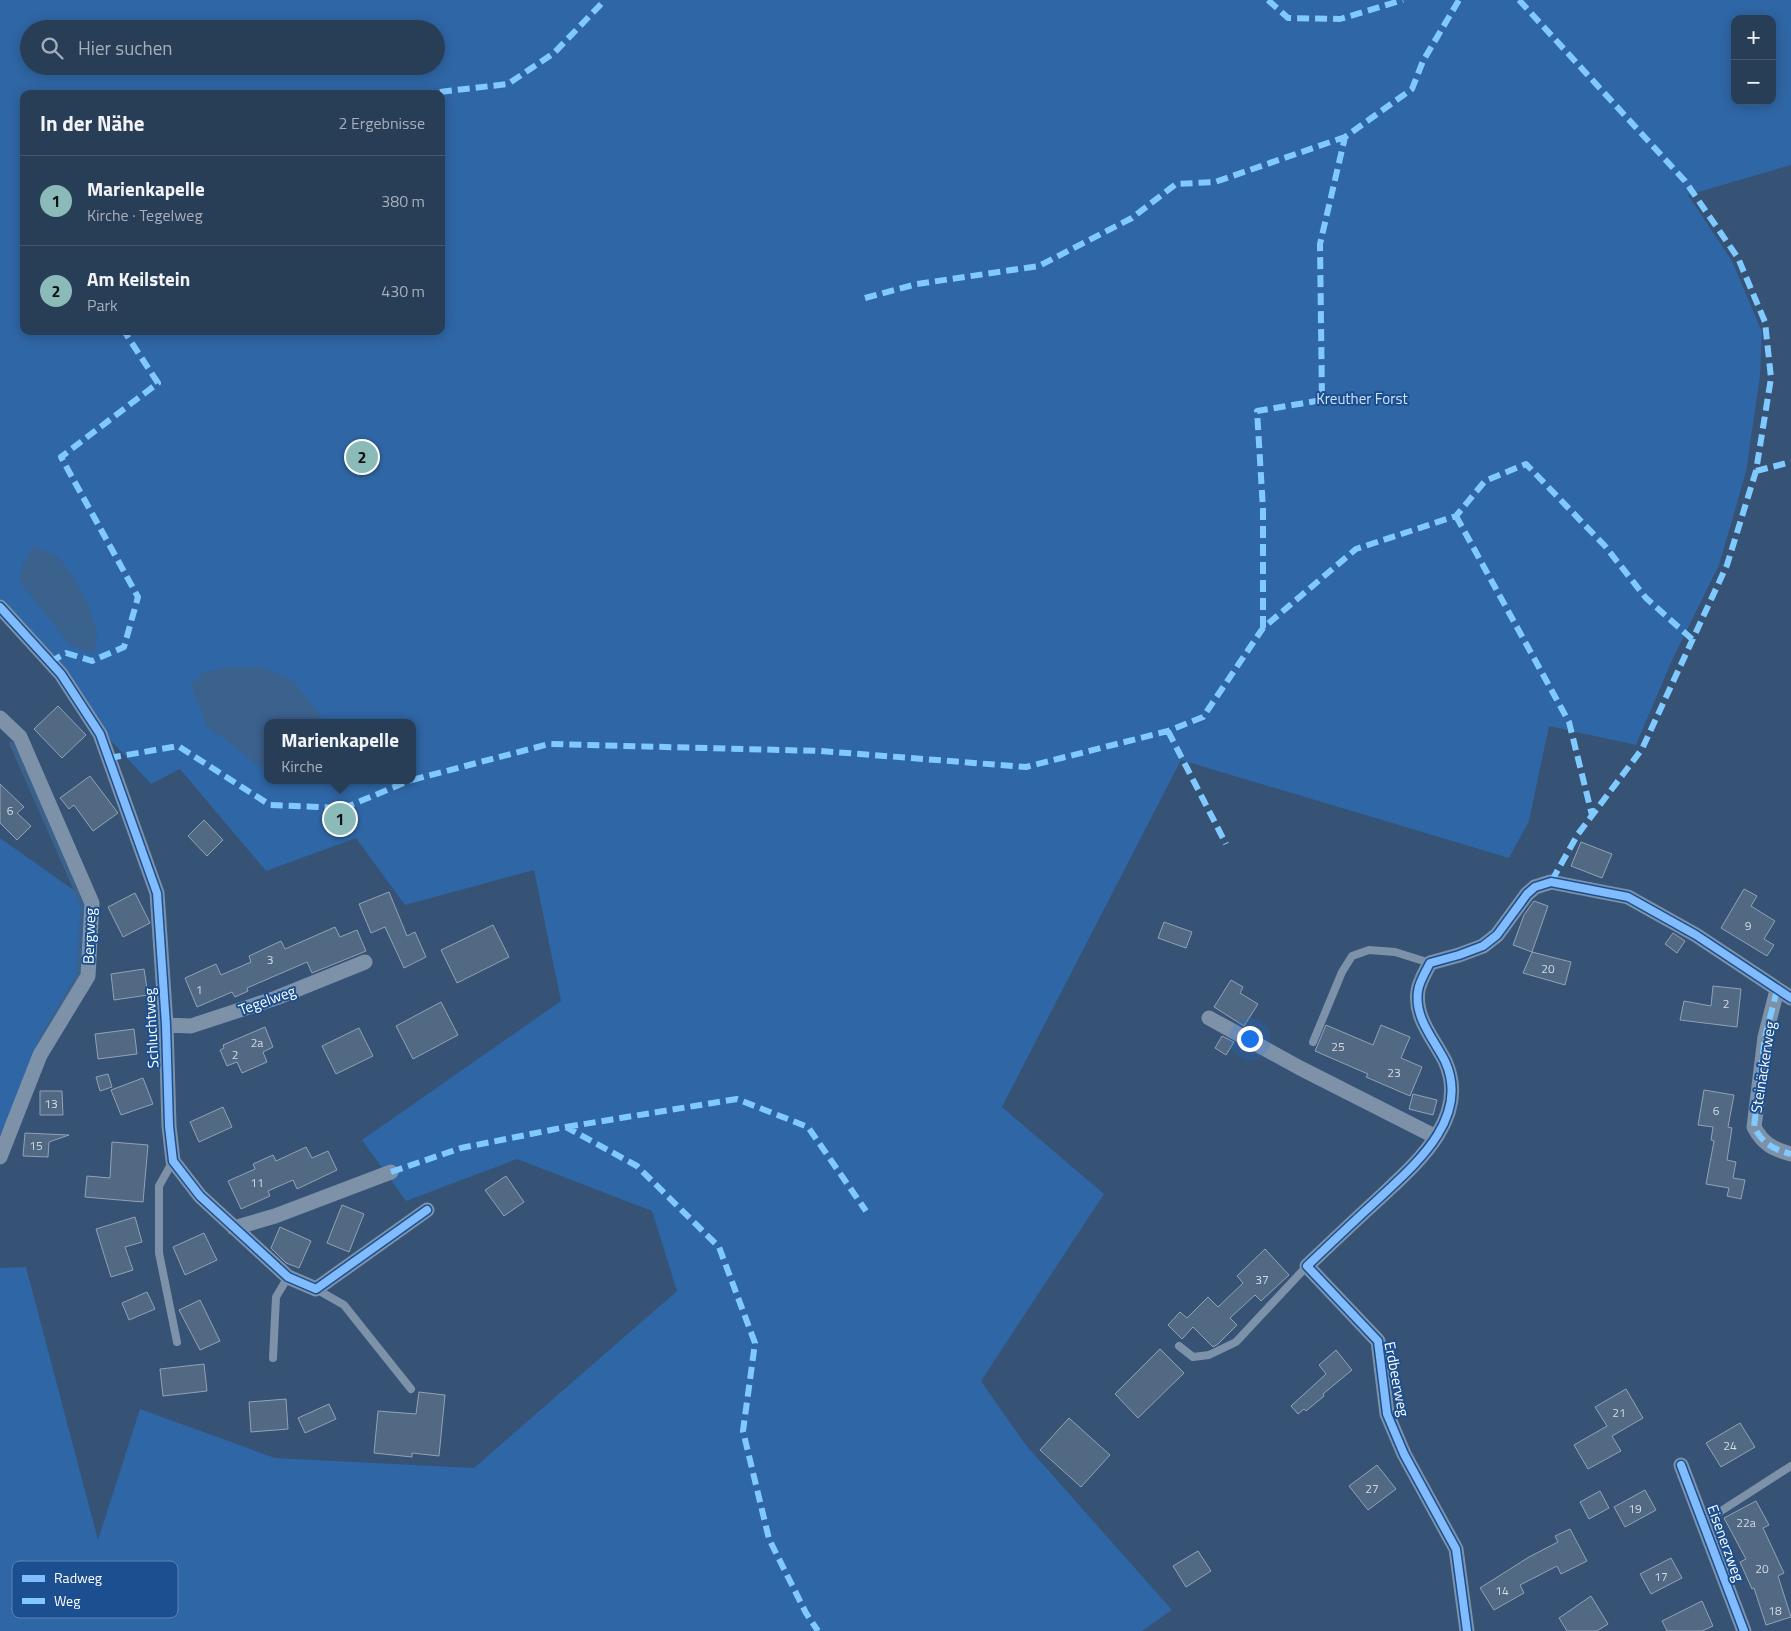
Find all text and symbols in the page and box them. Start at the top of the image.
map controls [1731,15,1776,105]
button: + [1731,15,1776,60]
search box [20,20,445,75]
text: Hier suchen [78,33,173,62]
icon: search [38,34,66,62]
button: − [1731,60,1776,105]
text: In der Nähe [40,107,145,139]
text: 2 Ergebnisse [338,111,425,135]
text: Marienkapelle [87,174,205,203]
text: 1 [52,189,60,213]
text: 380 m [381,189,425,213]
text: Kirche · Tegelweg [87,203,203,227]
text: Am Keilstein [87,264,190,293]
text: 2 [52,279,60,303]
text: 430 m [381,279,425,303]
text: Park [87,293,118,317]
park label: Kreuther Forst [1316,387,1408,410]
pin: 2 [346,438,378,476]
popup [264,719,416,784]
text: Marienkapelle [281,725,399,754]
text: Kirche [281,754,323,778]
pin: 1 [324,800,356,838]
house number: 6 [7,801,14,820]
street label: Bergweg [77,907,101,965]
house number: 9 [1745,916,1752,935]
house number: 3 [267,950,273,969]
house number: 20 [1541,959,1555,978]
street label: Tegelweg [235,979,299,1021]
house number: 1 [196,980,202,999]
street label: Schluchtweg [137,987,165,1069]
house number: 2 [1723,994,1729,1013]
street label: Steinäckerweg [1744,1019,1782,1115]
your location [1237,1026,1263,1052]
house number: 2a [251,1033,263,1052]
house number: 25 [1331,1037,1345,1056]
house number: 2 [232,1045,238,1064]
house number: 23 [1387,1063,1401,1082]
house number: 13 [44,1094,58,1113]
house number: 6 [1713,1101,1720,1120]
house number: 15 [29,1136,43,1155]
house number: 11 [250,1173,264,1192]
house number: 37 [1255,1270,1269,1289]
street label: Erdbeerweg [1378,1339,1416,1419]
house number: 21 [1612,1403,1626,1422]
house number: 24 [1723,1436,1737,1455]
house number: 27 [1365,1479,1379,1498]
house number: 19 [1628,1499,1642,1518]
street label: Eisenerzweg [1701,1501,1751,1585]
house number: 22a [1736,1513,1756,1532]
house number: 20 [1755,1559,1769,1578]
legend [12,1561,178,1618]
text: Radweg [54,1567,102,1588]
house number: 17 [1654,1567,1668,1586]
house number: 14 [1495,1581,1509,1600]
text: Weg [54,1590,80,1611]
house number: 18 [1768,1601,1782,1620]

